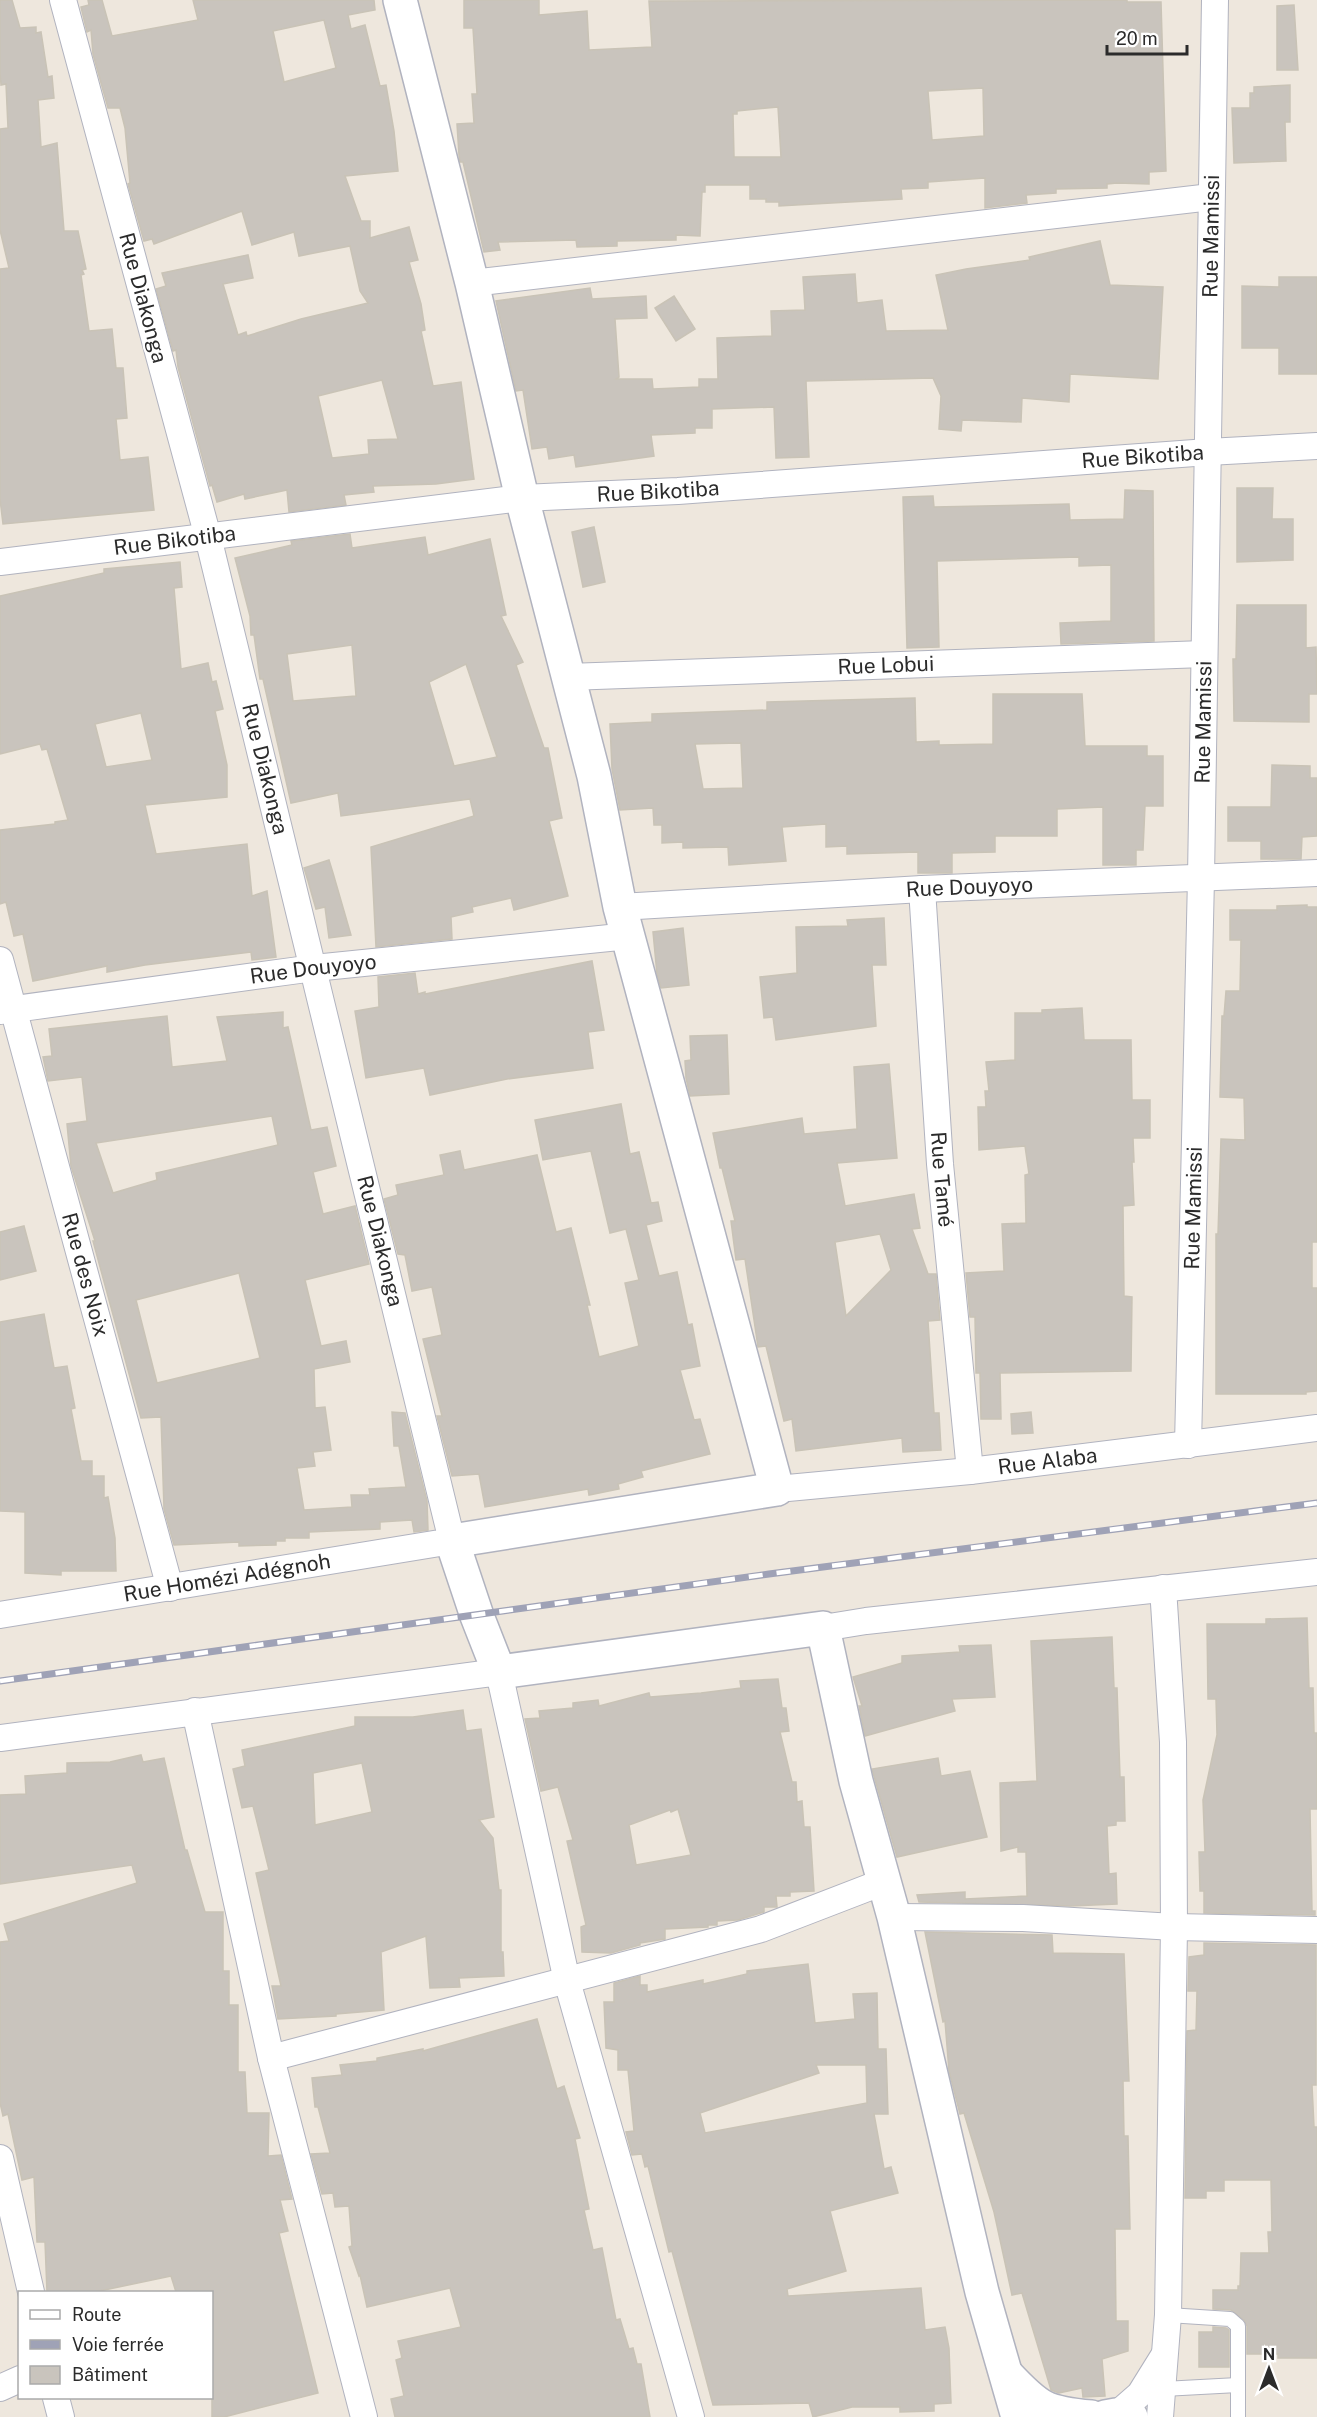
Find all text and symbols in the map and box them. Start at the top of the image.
scale bar [1107,18,1186,56]
text: 20 m [1116,28,1158,49]
street label: Rue Mamissi [1197,174,1224,298]
street label: Rue Diakonga [114,230,173,366]
street label: Rue Bikotiba [1080,439,1205,473]
street label: Rue Bikotiba [596,475,720,507]
street label: Rue Bikotiba [112,520,237,560]
street label: Rue Lobui [837,651,935,679]
street label: Rue Mamissi [1190,660,1216,784]
street label: Rue Diakonga [237,701,294,837]
street label: Rue Douyoyo [905,872,1034,902]
street label: Rue Douyoyo [248,949,378,989]
street label: Rue Tamé [926,1131,959,1228]
street label: Rue Mamissi [1179,1146,1207,1270]
street label: Rue Diakonga [352,1173,409,1309]
street label: Rue des Noix [57,1210,114,1339]
street label: Rue Alaba [996,1442,1099,1479]
street label: Rue Homézi Adégnoh [122,1548,332,1607]
legend [18,2291,213,2399]
text: Route [72,2304,121,2325]
text: Voie ferrée [72,2334,164,2355]
north arrow [1239,2339,1299,2399]
text: N [1263,2345,1275,2364]
text: Bâtiment [72,2364,148,2385]

